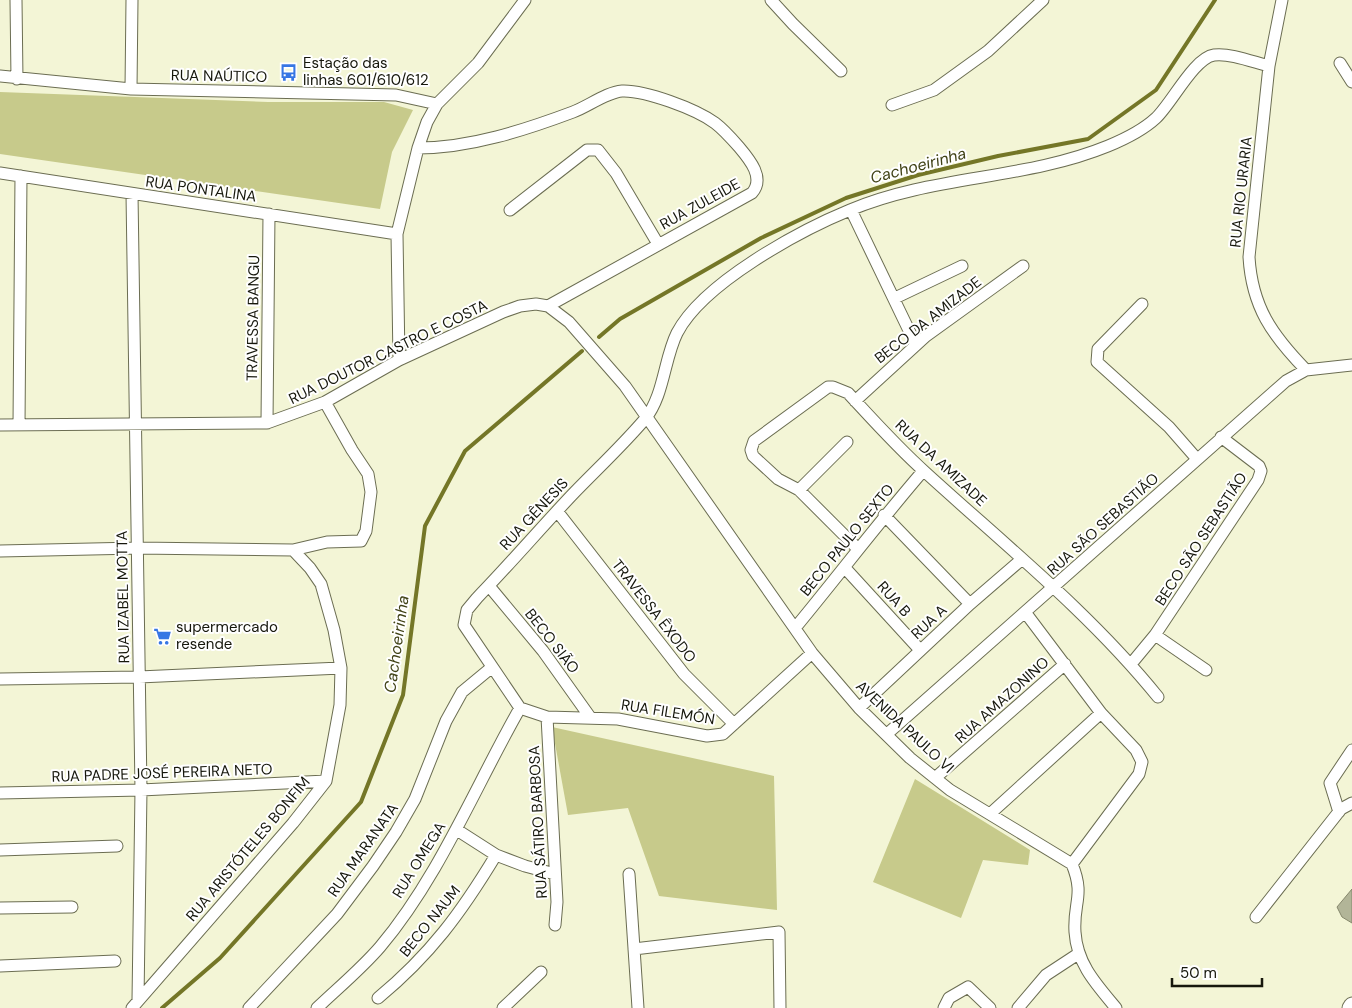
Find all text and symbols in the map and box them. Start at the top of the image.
place label: Estação das linhas 601/610/612 [303,53,429,90]
bus stop icon: Estação das linhas 601/610/612 [279,62,299,82]
street label: RUA NAÚTICO [171,65,267,87]
street label: RUA RIO URARIA [1225,136,1257,248]
water label: Cachoeirinha [868,143,968,188]
street label: RUA PONTALINA [144,171,258,207]
street label: RUA ZULEIDE [656,174,744,234]
street label: TRAVESSA BANGU [242,255,264,381]
street label: BECO DA AMIZADE [870,272,986,368]
street label: RUA DOUTOR CASTRO E COSTA [285,295,491,409]
street label: RUA DA AMIZADE [891,415,991,511]
street label: RUA SÃO SEBASTIÃO [1043,469,1163,579]
street label: BECO SÃO SEBASTIÃO [1150,469,1252,609]
street label: RUA GÊNESIS [495,473,573,554]
street label: BECO PAULO SEXTO [796,480,898,600]
street label: RUA IZABEL MOTTA [112,531,134,663]
street label: TRAVESSA ÊXODO [607,555,701,667]
street label: RUA B [873,577,915,621]
water label: Cachoeirinha [379,594,414,694]
street label: RUA A [907,600,951,644]
street label: BECO SIÃO [520,604,584,678]
place label: supermercado resende [176,617,278,654]
supermarket icon: supermercado resende [152,626,172,646]
street label: RUA AMAZONINO [951,652,1053,748]
street label: AVENIDA PAULO VI [852,676,958,778]
street label: RUA FILEMÓN [620,695,716,729]
street label: RUA SÁTIRO BARBOSA [524,745,552,899]
street label: RUA PADRE JOSÉ PEREIRA NETO [51,759,273,787]
street label: RUA ARISTÓTELES BONFIM [181,772,315,926]
street label: RUA MARANATA [323,799,403,901]
street label: RUA OMEGA [388,818,450,902]
street label: BECO NAUM [395,881,465,961]
scale bar [1172,956,1262,988]
text: 50 m [1180,963,1217,983]

